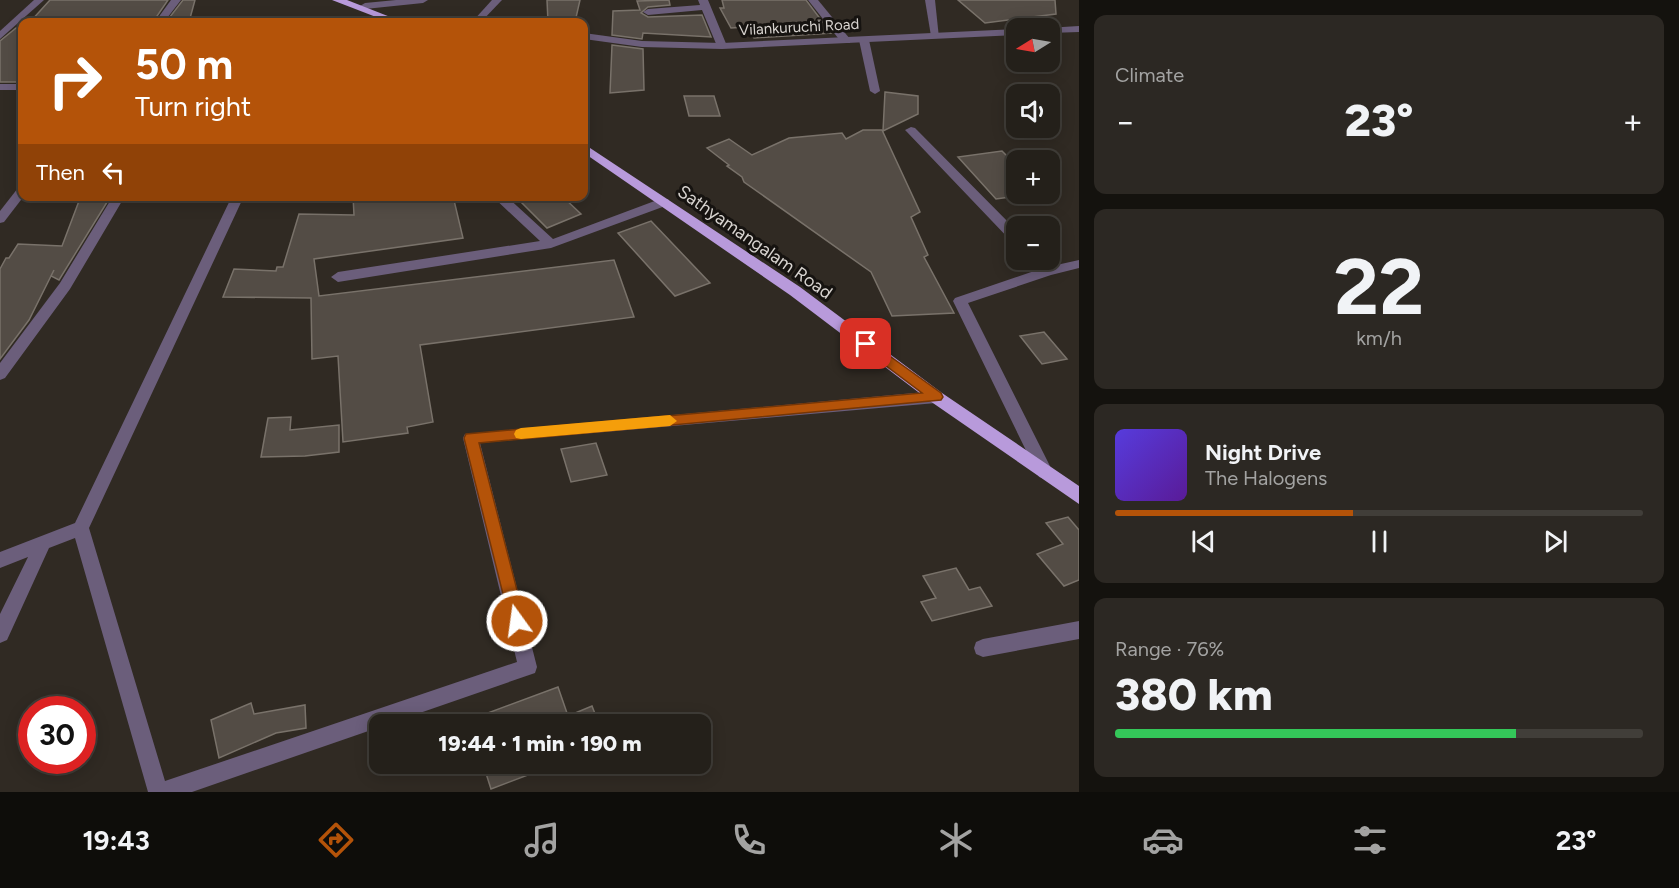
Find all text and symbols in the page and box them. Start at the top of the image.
street label: Vilankuruchi Road [738,15,860,39]
north arrow [1006,18,1060,72]
map controls [1006,18,1060,270]
text: 50 m [135,39,233,90]
icon: right [36,42,114,120]
text: Climate [1115,63,1184,87]
button: sound [1006,84,1060,138]
text: Turn right [135,90,251,123]
text: 23° [1345,93,1413,147]
text: − [1115,102,1136,141]
text: + [1622,102,1643,141]
button: + [1006,150,1060,204]
icon: left [97,156,130,189]
text: Then [36,159,85,186]
street label: Sathyamangalam Road [673,180,837,304]
button: − [1006,216,1060,270]
text: 22 [1334,240,1424,334]
pin [840,318,891,369]
text: km/h [1356,326,1402,350]
icon: arrive [849,327,882,360]
text: Night Drive [1205,439,1321,466]
text: The Halogens [1205,466,1327,490]
icon: previous [1187,525,1220,558]
icon: pause [1363,525,1396,558]
icon: next [1539,525,1572,558]
position arrow [485,589,549,653]
text: Range · 76% [1115,637,1224,661]
text: 380 km [1115,667,1273,721]
speed limit sign: 30 [18,696,96,774]
text: 19:44 · 1 min · 190 m [438,730,642,757]
icon: directions [315,819,357,861]
icon: music [521,819,563,861]
icon: phone [728,819,770,861]
icon: climate [935,819,977,861]
icon: car [1142,819,1184,861]
icon: filters [1349,819,1391,861]
text: 19:43 [82,824,150,857]
text: 23° [1556,824,1596,857]

